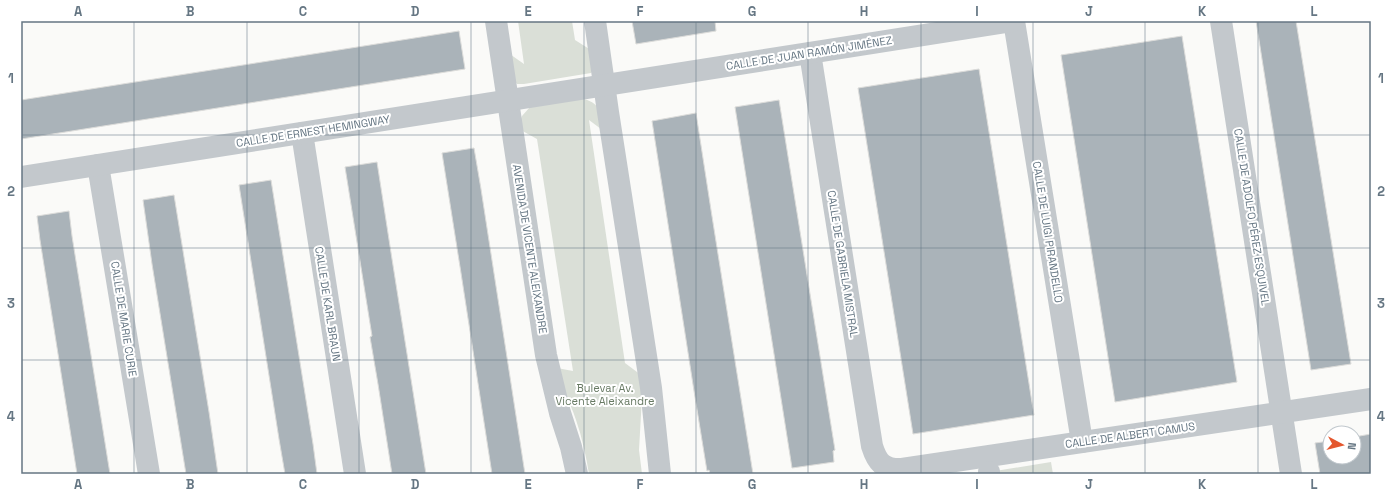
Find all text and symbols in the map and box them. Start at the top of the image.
text: A [74,3,83,20]
text: B [186,3,195,20]
text: C [299,3,307,20]
text: D [411,3,420,20]
text: E [524,3,532,20]
text: F [637,3,644,20]
text: G [748,3,756,20]
text: H [860,3,868,20]
text: I [975,3,979,20]
text: J [1085,3,1093,20]
text: K [1198,3,1207,20]
text: L [1310,3,1318,20]
street label: CALLE DE JUAN RAMÓN JIMÉNEZ [725,32,893,73]
text: 1 [8,70,14,87]
text: 1 [1378,70,1384,87]
street label: CALLE DE ERNEST HEMINGWAY [235,112,391,150]
street label: CALLE DE ADOLFO PÉREZ ESQUIVEL [1231,127,1273,307]
street label: CALLE DE LUIGI PIRANDELLO [1030,160,1066,304]
street label: AVENIDA DE VICENTE ALEIXANDRE [510,163,550,335]
text: 2 [7,183,15,200]
text: 2 [1377,183,1385,200]
street label: CALLE DE GABRIELA MISTRAL [824,189,862,339]
street label: CALLE DE KARL BRAUN [312,246,344,362]
street label: CALLE DE MARIE CURIE [108,260,140,378]
text: 3 [7,295,15,312]
text: 3 [1377,295,1385,312]
park label: Bulevar Av. Vicente Aleixandre [555,381,655,408]
text: 4 [7,408,15,425]
text: 4 [1377,408,1385,425]
street label: CALLE DE ALBERT CAMUS [1064,419,1196,451]
north arrow [1322,425,1362,465]
text: N [1345,442,1359,451]
text: A [74,476,83,493]
text: B [186,476,195,493]
text: C [299,476,307,493]
text: D [411,476,420,493]
text: E [524,476,532,493]
text: F [637,476,644,493]
text: G [748,476,756,493]
text: H [860,476,868,493]
text: I [975,476,979,493]
text: J [1085,476,1093,493]
text: K [1198,476,1207,493]
text: L [1310,476,1318,493]

